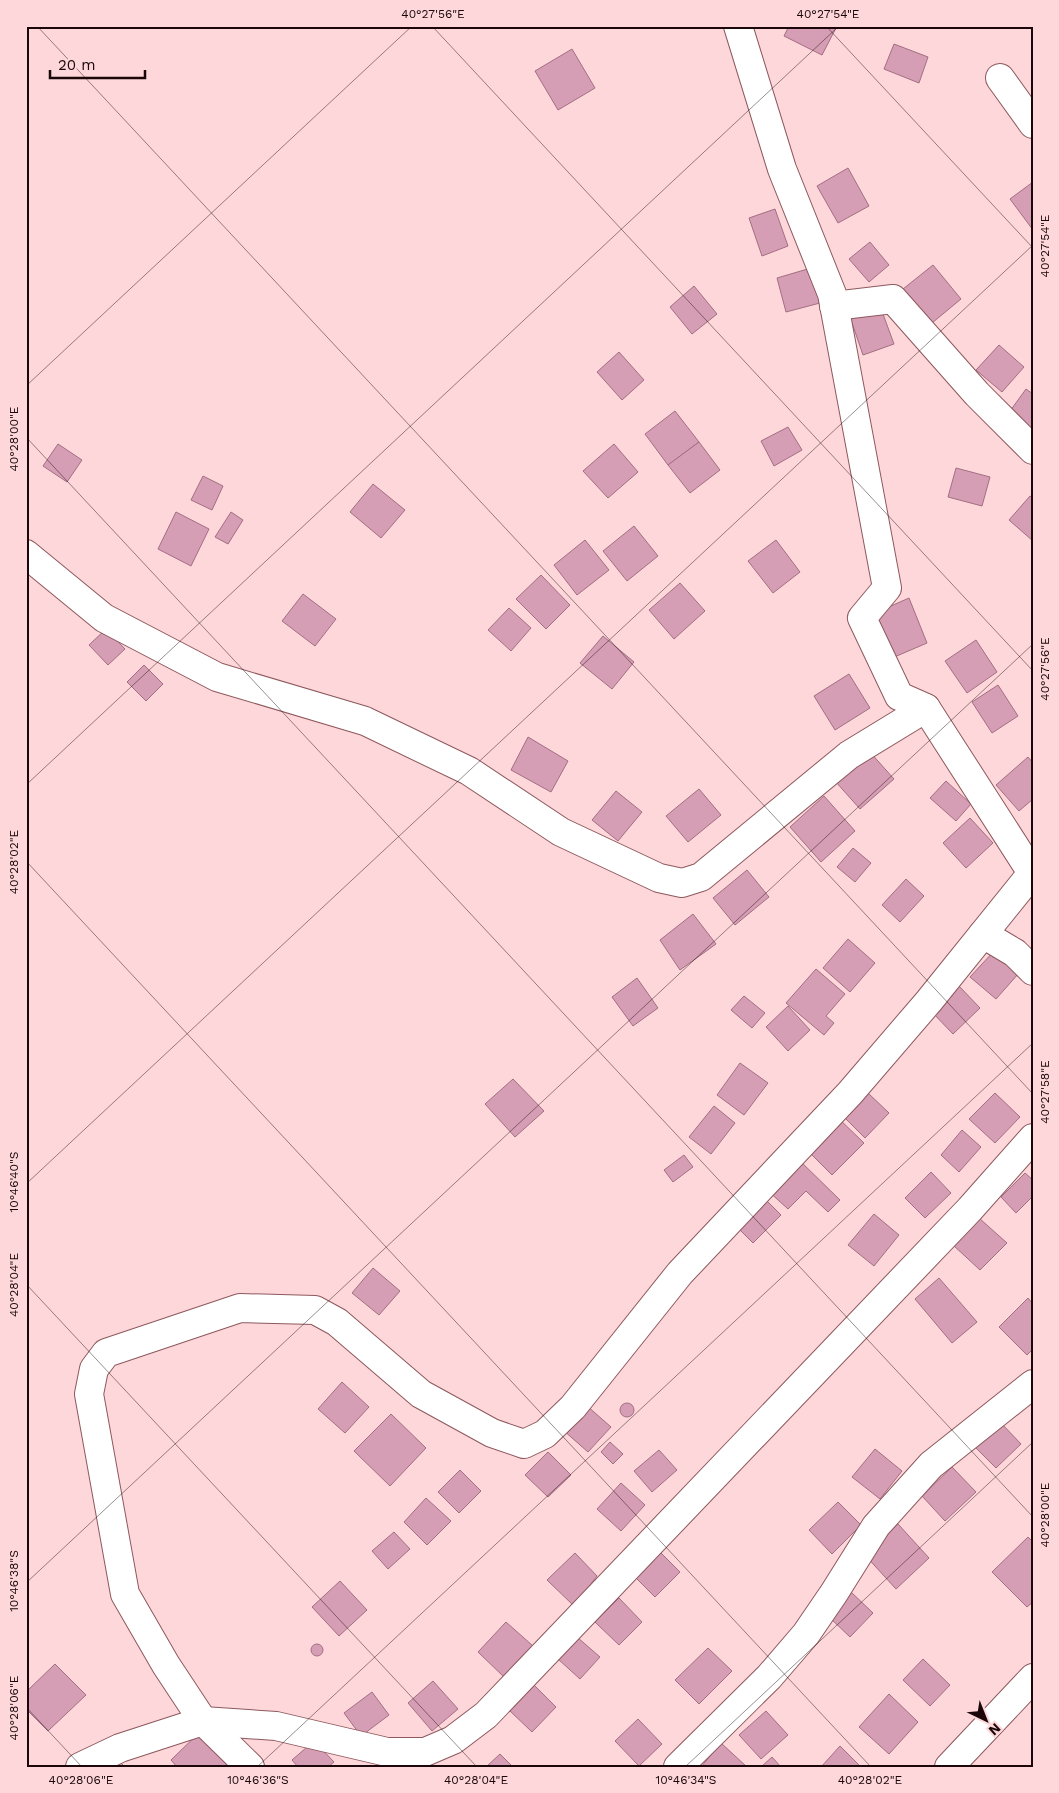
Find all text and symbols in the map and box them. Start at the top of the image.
text: 40°27'56"E [401,7,465,21]
text: 40°27'54"E [797,7,860,21]
scale bar [50,48,145,80]
text: 20 m [58,56,96,74]
text: 40°27'54"E [1038,214,1052,277]
text: 40°28'00"E [7,406,21,471]
text: 40°27'56"E [1038,637,1052,701]
text: 40°28'02"E [7,829,21,894]
text: 40°27'58"E [1038,1060,1052,1124]
text: 10°46'40"S [7,1151,21,1213]
text: 40°28'04"E [7,1253,21,1317]
text: 40°28'00"E [1038,1482,1052,1547]
text: 10°46'38"S [7,1550,21,1612]
text: 40°28'06"E [7,1675,21,1740]
north arrow [962,1696,1012,1746]
text: N [986,1720,1004,1739]
text: 40°28'06"E [49,1773,114,1787]
text: 10°46'36"S [227,1773,289,1787]
text: 40°28'04"E [444,1773,508,1787]
text: 10°46'34"S [655,1773,717,1787]
text: 40°28'02"E [838,1773,903,1787]

